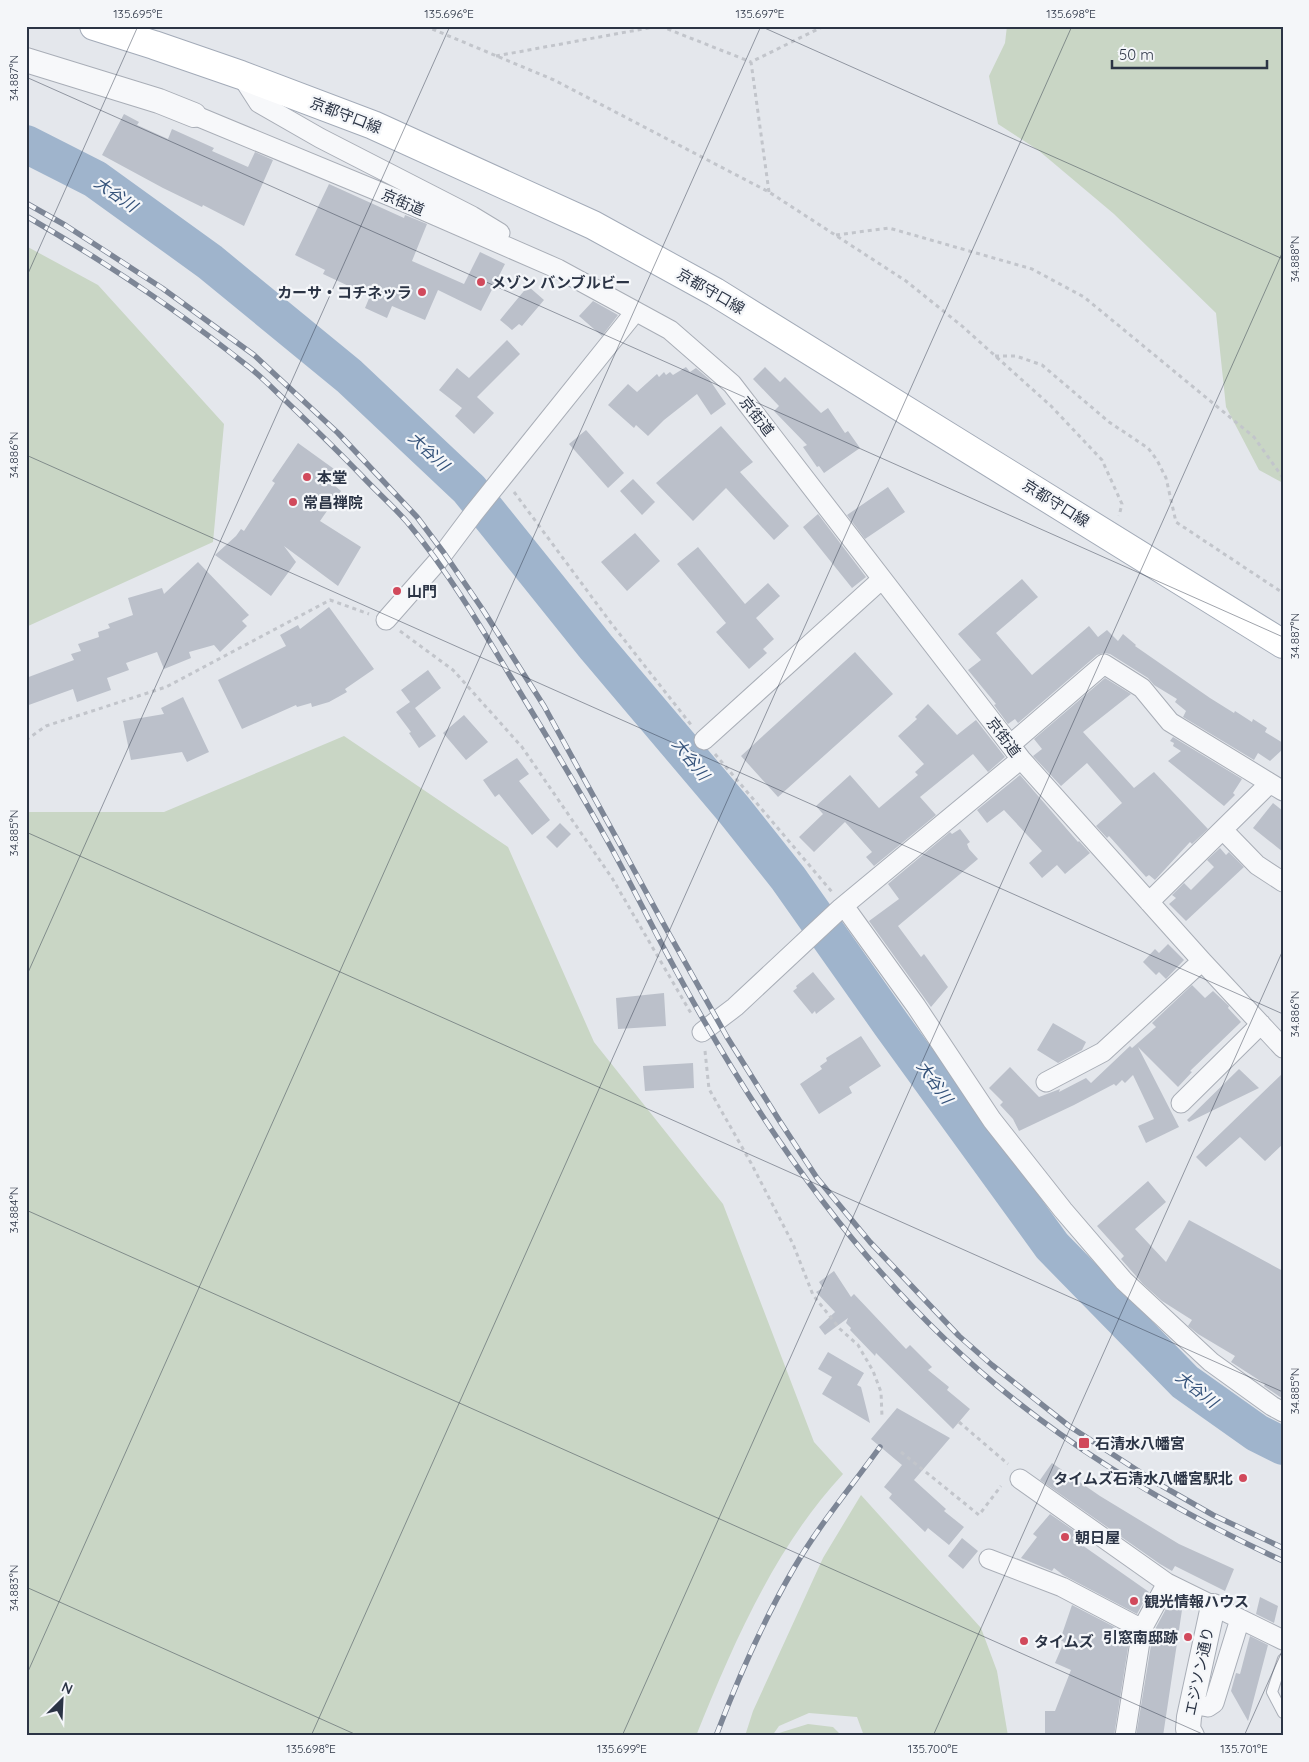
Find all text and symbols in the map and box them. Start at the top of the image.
text: 135.695°E [113,6,163,21]
text: 135.696°E [424,6,474,21]
text: 135.697°E [736,6,785,21]
text: 135.698°E [1046,6,1096,21]
scale bar [1112,38,1266,70]
text: 50 m [1119,45,1154,64]
text: 34.887°N [6,55,21,101]
street label: 京都守口線 [308,93,384,137]
water label: 大谷川 [91,172,143,217]
street label: 京街道 [379,184,427,220]
text: 34.888°N [1287,236,1302,282]
street label: 京都守口線 [674,264,748,318]
place label: メゾン バンブルビー [491,273,631,292]
marker: メゾン バンブルビー [475,276,487,288]
place label: カーサ・コチネッラ [277,283,412,302]
marker: カーサ・コチネッラ [416,286,428,298]
street label: 京街道 [736,392,778,440]
water label: 大谷川 [405,427,455,476]
text: 34.886°N [6,432,21,478]
place label: 本堂 [317,468,347,487]
marker: 本堂 [301,471,313,483]
street label: 京都守口線 [1019,475,1093,531]
place label: 常昌禅院 [303,493,363,512]
marker: 常昌禅院 [287,496,299,508]
place label: 山門 [407,582,437,601]
marker: 山門 [391,585,403,597]
text: 34.887°N [1287,613,1302,659]
street label: 京街道 [983,713,1025,761]
water label: 大谷川 [668,734,715,785]
text: 34.885°N [6,809,21,857]
text: 34.886°N [1287,991,1302,1037]
water label: 大谷川 [913,1057,958,1109]
text: 34.884°N [6,1187,21,1233]
water label: 大谷川 [1172,1366,1224,1413]
text: 34.885°N [1287,1367,1302,1415]
place label: 石清水八幡宮 [1095,1434,1185,1453]
marker: 石清水八幡宮 [1077,1436,1091,1450]
place label: タイムズ石清水八幡宮駅北 [1053,1469,1233,1488]
marker: タイムズ石清水八幡宮駅北 [1237,1472,1249,1484]
place label: 朝日屋 [1075,1528,1120,1547]
marker: 朝日屋 [1059,1531,1071,1543]
text: 34.883°N [6,1565,21,1611]
place label: 観光情報ハウス [1144,1592,1249,1611]
marker: 観光情報ハウス [1128,1595,1140,1607]
street label: エジソン通り [1180,1625,1218,1717]
place label: 引窓南邸跡 [1103,1628,1178,1647]
marker: 引窓南邸跡 [1182,1631,1194,1643]
place label: タイムズ [1034,1632,1094,1651]
marker: タイムズ [1018,1635,1030,1647]
north arrow [38,1674,88,1724]
text: N [59,1678,76,1698]
text: 135.698°E [286,1741,336,1756]
text: 135.699°E [597,1741,647,1756]
text: 135.700°E [908,1741,958,1756]
text: 135.701°E [1220,1741,1268,1756]

